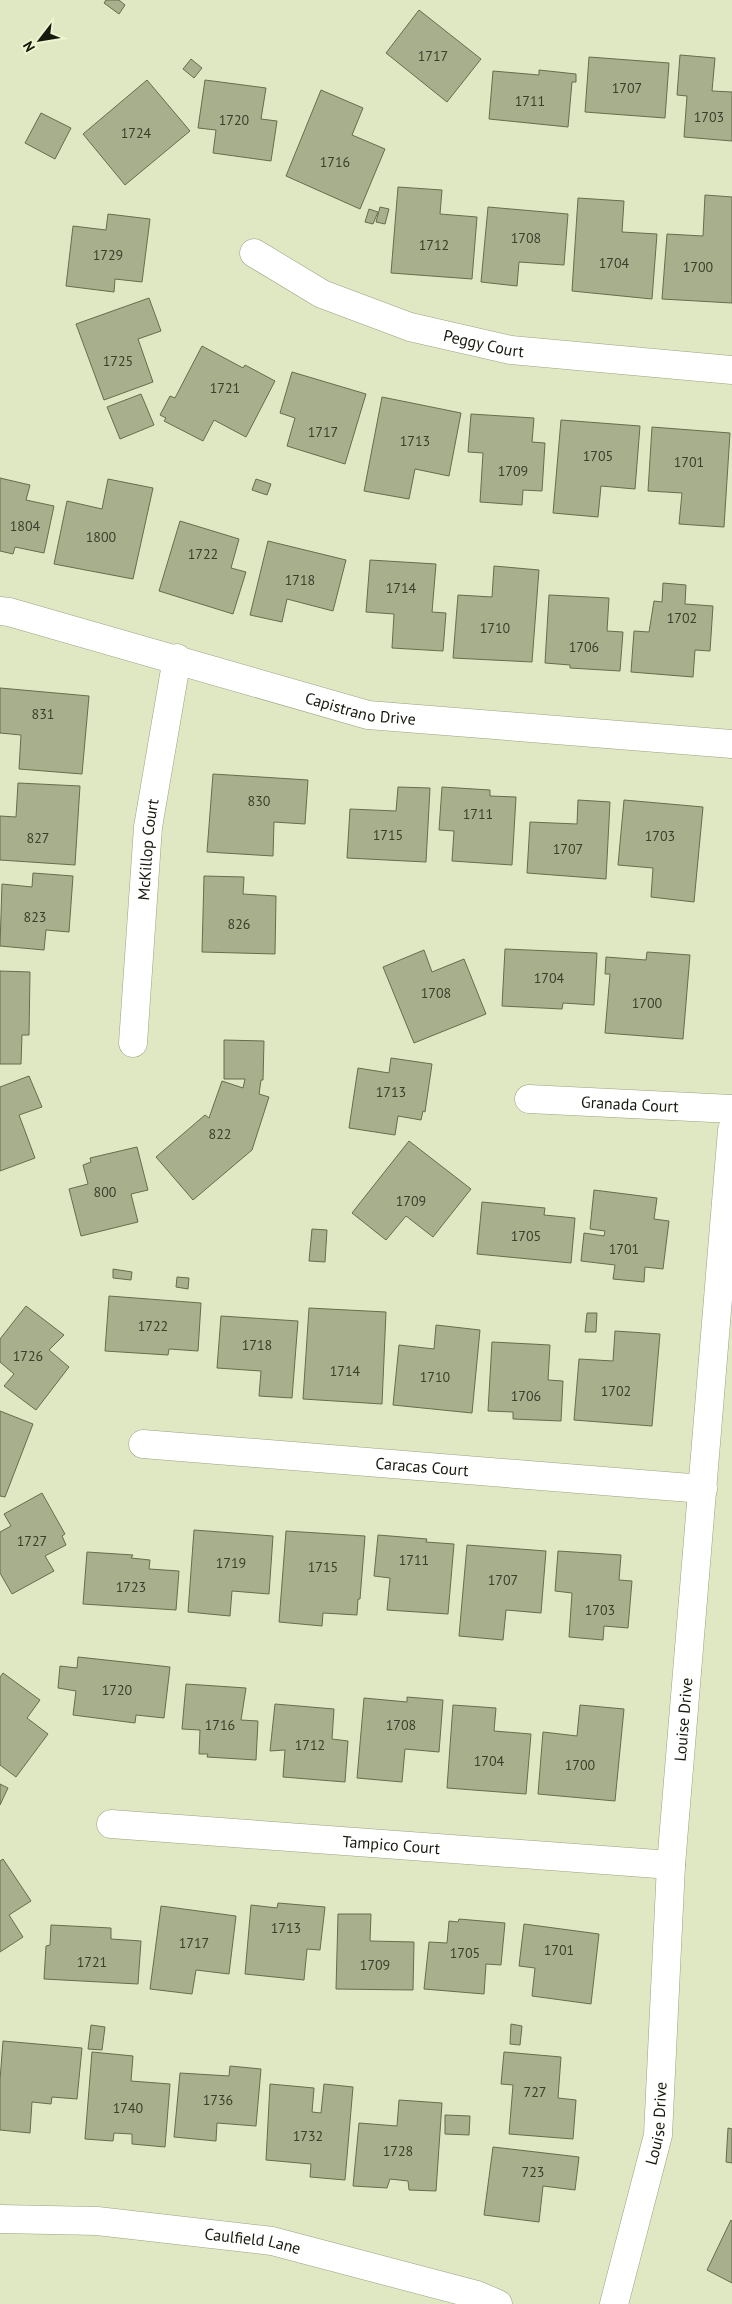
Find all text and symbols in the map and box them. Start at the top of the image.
north arrow [15,15,65,65]
text: N [19,38,39,55]
house number: 1717 [418,47,448,65]
house number: 1707 [612,79,642,97]
house number: 1711 [515,92,545,110]
house number: 1703 [694,108,724,126]
house number: 1720 [219,111,250,129]
house number: 1724 [121,124,152,142]
house number: 1716 [320,153,350,171]
house number: 1708 [511,229,541,247]
house number: 1712 [419,236,449,254]
house number: 1729 [93,246,123,264]
house number: 1704 [599,254,630,272]
house number: 1700 [683,258,714,276]
street label: Peggy Court [442,325,525,361]
house number: 1725 [103,352,133,370]
house number: 1721 [210,379,240,397]
house number: 1717 [308,423,338,441]
house number: 1713 [400,432,430,450]
house number: 1705 [583,447,613,465]
house number: 1701 [674,453,704,471]
house number: 1709 [498,462,528,480]
house number: 1804 [10,517,41,535]
house number: 1800 [86,528,117,546]
house number: 1722 [188,545,218,563]
house number: 1718 [285,571,315,589]
house number: 1714 [386,579,417,597]
house number: 1702 [667,609,697,627]
house number: 1710 [480,619,511,637]
house number: 1706 [569,638,599,656]
street label: Capistrano Drive [303,687,417,729]
house number: 831 [32,705,54,723]
house number: 830 [248,792,271,810]
street label: McKillop Court [133,797,163,901]
house number: 1711 [463,805,493,823]
house number: 1715 [373,826,403,844]
house number: 1703 [645,827,675,845]
house number: 827 [27,829,49,847]
house number: 1707 [553,840,583,858]
house number: 823 [24,908,46,926]
house number: 826 [228,915,250,933]
house number: 1704 [534,969,565,987]
house number: 1708 [421,984,451,1002]
house number: 1700 [632,994,663,1012]
house number: 1713 [376,1083,406,1101]
street label: Granada Court [581,1092,680,1116]
house number: 822 [209,1125,231,1143]
house number: 800 [94,1183,117,1201]
house number: 1709 [396,1192,426,1210]
house number: 1705 [511,1227,541,1245]
house number: 1701 [609,1240,639,1258]
house number: 1722 [138,1317,168,1335]
house number: 1718 [242,1336,272,1354]
house number: 1726 [13,1347,43,1365]
house number: 1714 [330,1362,361,1380]
house number: 1710 [420,1368,451,1386]
house number: 1702 [601,1382,631,1400]
house number: 1706 [511,1387,541,1405]
street label: Caracas Court [375,1453,470,1480]
house number: 1727 [17,1532,47,1550]
house number: 1711 [399,1551,429,1569]
house number: 1719 [216,1554,246,1572]
house number: 1715 [308,1558,338,1576]
house number: 1707 [488,1571,518,1589]
house number: 1723 [116,1578,146,1596]
house number: 1703 [585,1601,615,1619]
street label: Louise Drive [670,1677,697,1762]
house number: 1720 [102,1681,133,1699]
house number: 1716 [205,1716,235,1734]
house number: 1708 [386,1716,416,1734]
house number: 1712 [295,1736,325,1754]
house number: 1704 [474,1752,505,1770]
house number: 1700 [565,1756,596,1774]
street label: Tampico Court [342,1831,441,1858]
house number: 1713 [271,1919,301,1937]
house number: 1717 [179,1934,209,1952]
house number: 1701 [544,1941,574,1959]
house number: 1705 [450,1944,480,1962]
house number: 1721 [77,1953,107,1971]
house number: 1709 [360,1956,390,1974]
street label: Louise Drive [641,2081,671,2167]
house number: 727 [524,2083,546,2101]
house number: 1736 [203,2091,233,2109]
house number: 1740 [113,2099,144,2117]
house number: 1732 [293,2127,323,2145]
house number: 1728 [383,2142,413,2160]
house number: 723 [522,2163,544,2181]
street label: Caulfield Lane [204,2223,303,2258]

